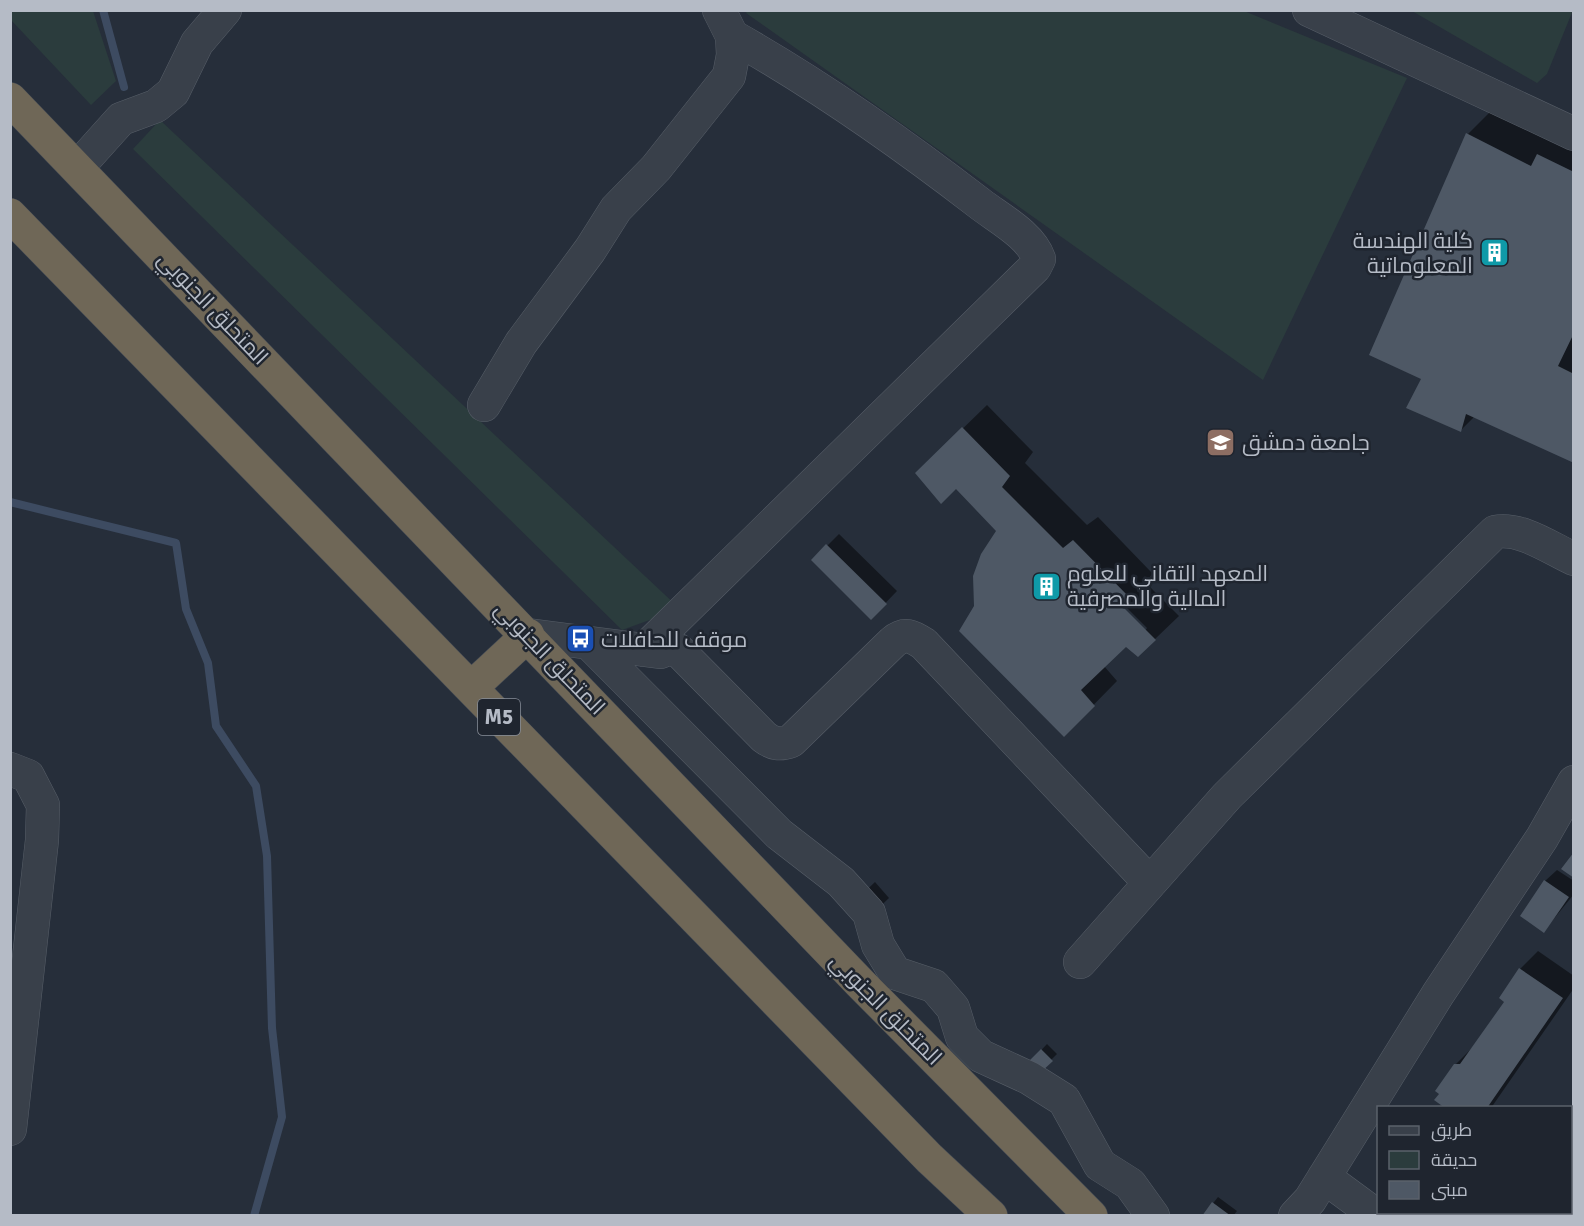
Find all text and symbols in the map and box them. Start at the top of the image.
place label: كلية الهندسة المعلوماتية [1353,227,1473,279]
building icon: كلية الهندسة المعلوماتية [1478,237,1510,269]
street label: المتحلق الجنوبي [150,246,274,373]
school or university icon: جامعة دمشق [1205,426,1237,458]
place label: جامعة دمشق [1242,429,1370,456]
place label: المعهد التقاني للعلوم المالية والمصرفية [1067,560,1268,612]
building icon: المعهد التقاني للعلوم المالية والمصرفية [1030,570,1062,602]
street label: المتحلق الجنوبي [487,596,611,723]
bus stop icon: موقف للحافلات [564,623,596,655]
place label: موقف للحافلات [601,626,747,653]
road number: M5 [478,699,520,735]
street label: المتحلق الجنوبي [822,947,948,1073]
legend [1377,1106,1572,1214]
text: طريق [1431,1119,1472,1142]
text: حديقة [1431,1149,1477,1171]
text: مبنى [1431,1179,1468,1201]

